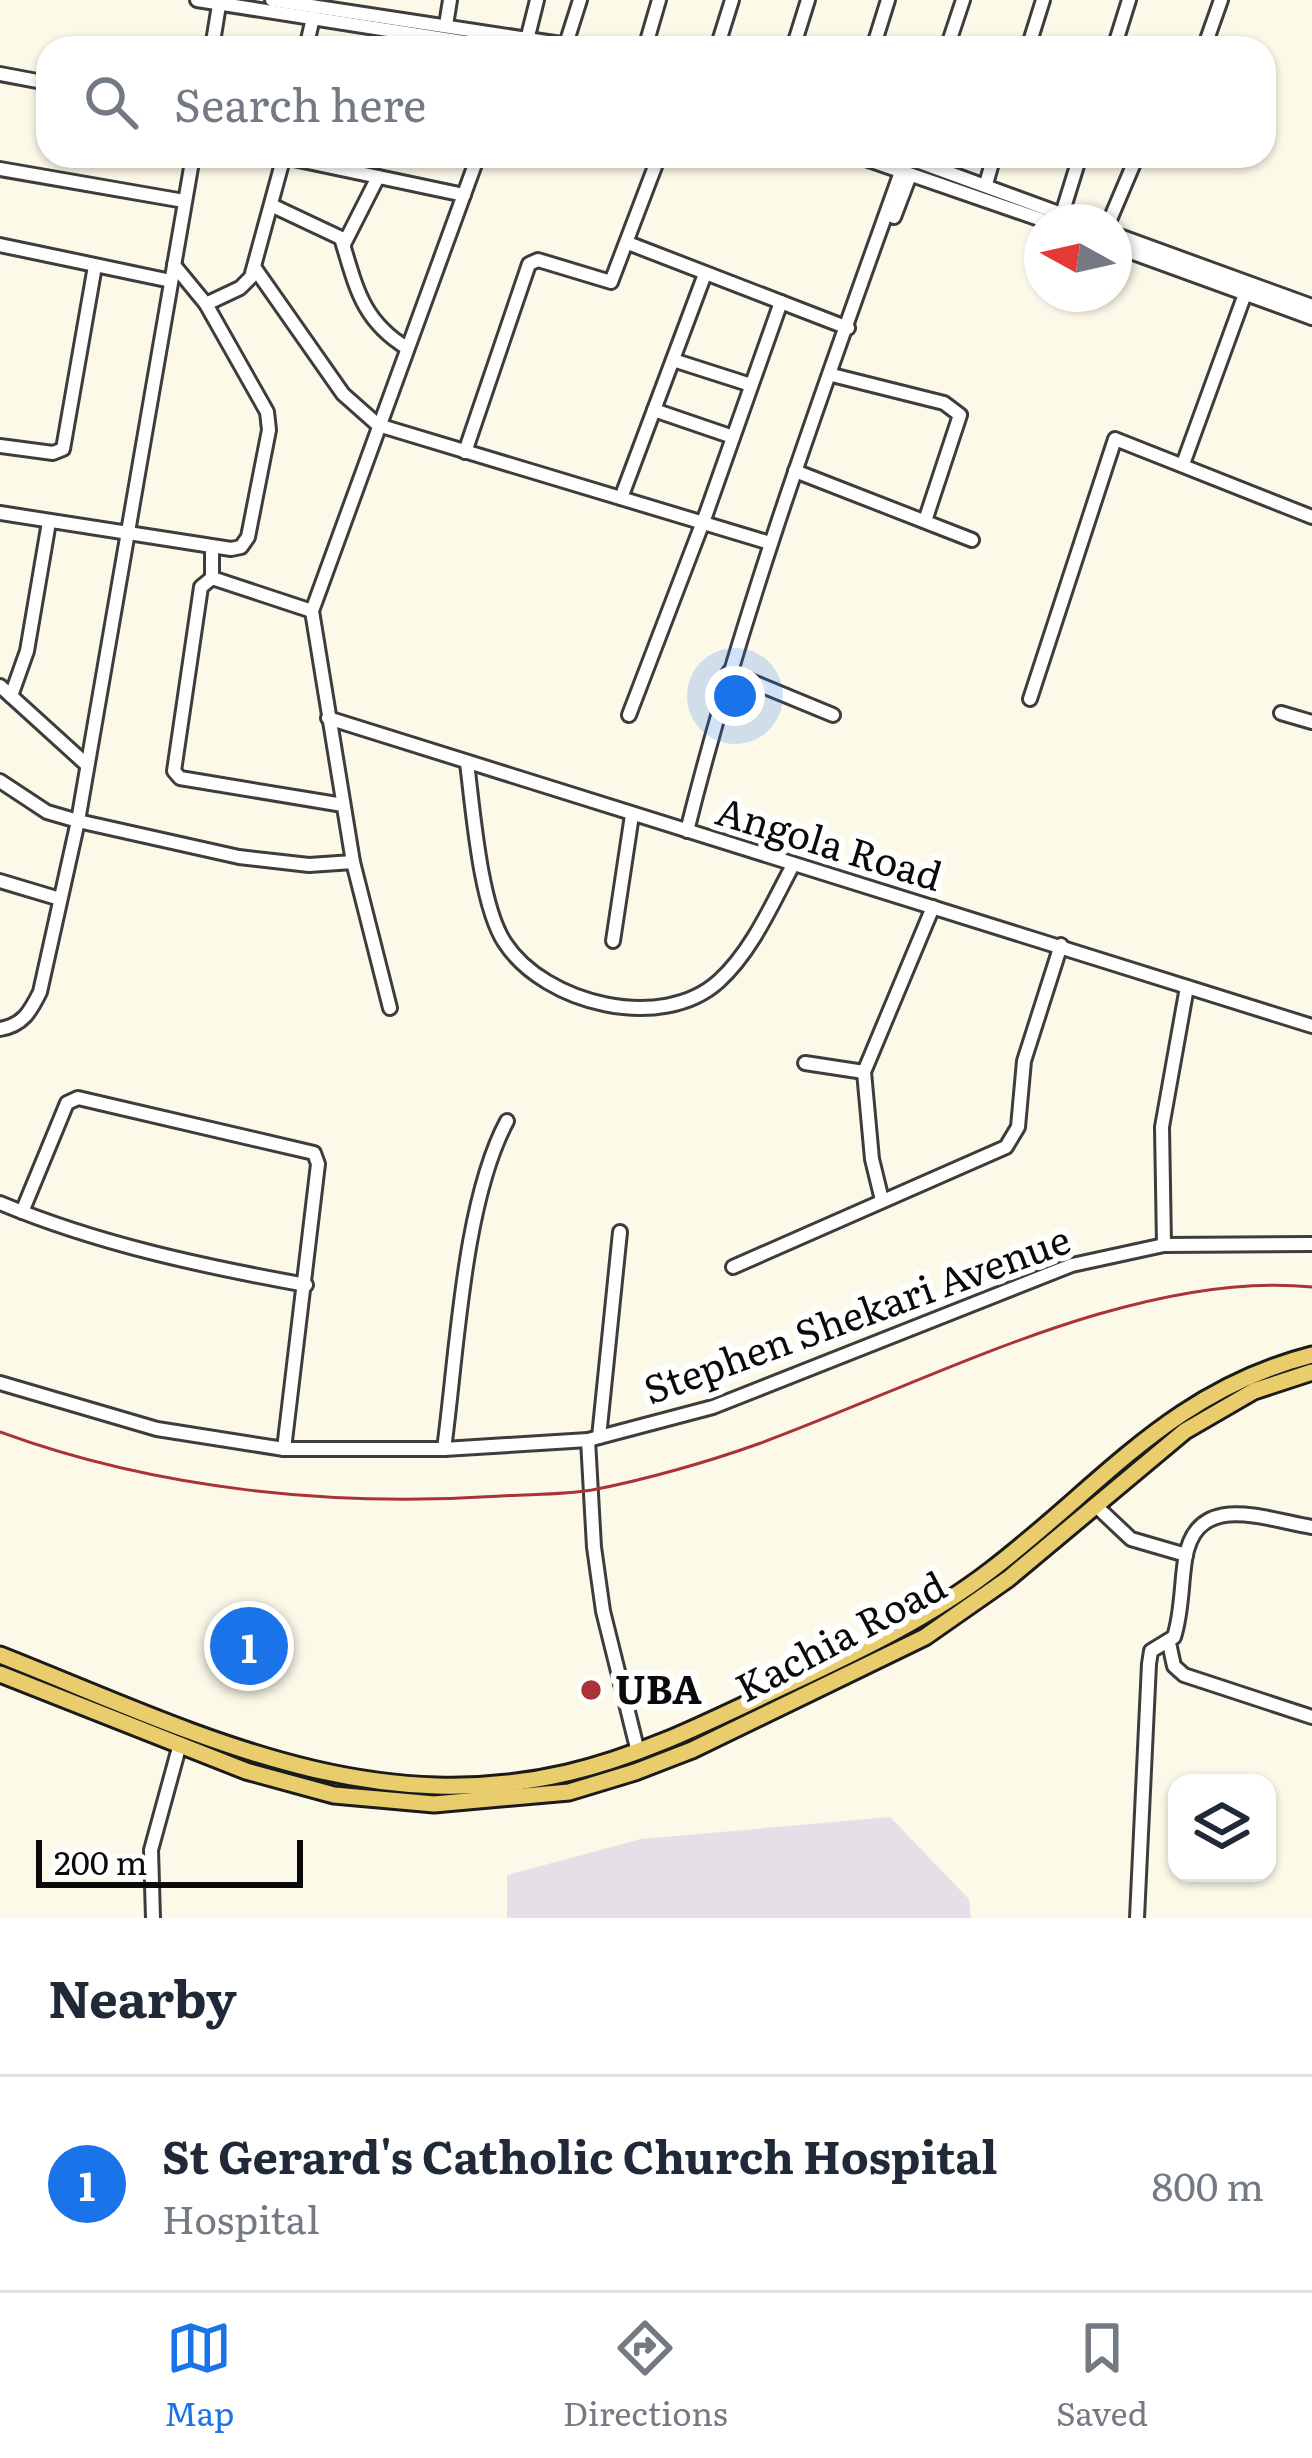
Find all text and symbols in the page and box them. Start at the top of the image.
search box [36,36,1276,168]
icon: search [78,69,144,135]
text: Search here [174,69,426,136]
north arrow [1024,204,1132,312]
your location [705,666,765,726]
street label: Angola Road [710,779,950,903]
street label: Stephen Shekari Avenue [635,1208,1077,1416]
street label: Kachia Road [724,1555,955,1714]
pin: 1 [210,1601,288,1691]
place label: UBA [615,1658,702,1716]
marker: UBA [578,1677,604,1703]
map controls [1168,1774,1276,1882]
button: layers [1168,1774,1276,1882]
scale bar [36,1834,303,1887]
text: 200 m [54,1836,148,1885]
text: Nearby [48,1958,237,2034]
text: St Gerard's Catholic Church Hospital [162,2121,998,2188]
text: 1 [79,2155,95,2213]
text: 800 m [1152,2155,1264,2213]
text: Hospital [162,2188,320,2246]
tab: Map [164,2315,234,2436]
tab: Directions [563,2315,728,2436]
tab: Saved [1056,2315,1148,2436]

